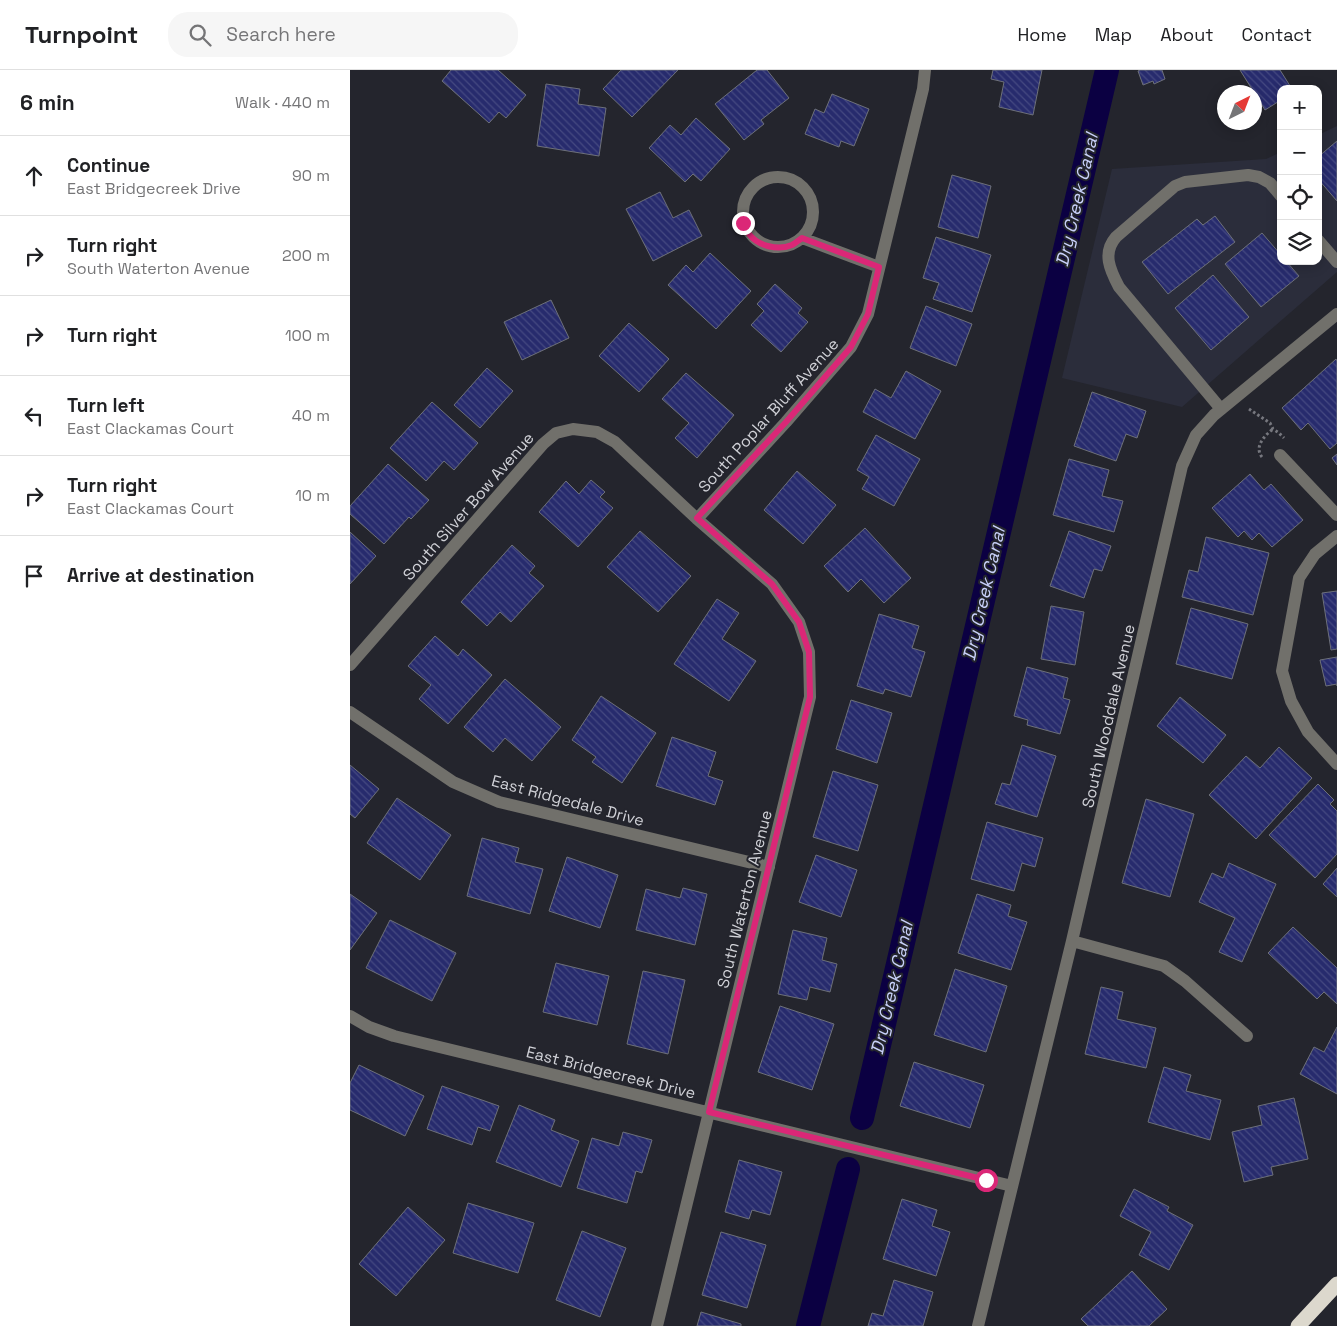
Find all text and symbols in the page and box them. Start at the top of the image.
search box [168,12,518,57]
text: Turnpoint [25,19,138,50]
icon: search [186,21,214,49]
text: Search here [226,22,336,47]
text: Home [1018,23,1067,46]
text: Map [1095,23,1132,46]
text: About [1160,23,1214,46]
text: Contact [1242,23,1312,46]
north arrow [1217,85,1262,130]
map controls [1277,85,1322,265]
button: + [1277,85,1322,130]
text: 6 min [20,89,75,116]
text: Walk · 440 m [235,92,330,113]
water label: Dry Creek Canal [1050,129,1104,269]
button: − [1277,130,1322,175]
text: Continue [67,153,150,178]
icon: ahead [20,162,48,190]
text: 90 m [292,165,330,186]
button: locate [1277,175,1322,220]
text: East Bridgecreek Drive [67,178,241,199]
route end [732,212,755,235]
button: layers [1277,220,1322,265]
text: Turn right [67,233,157,258]
icon: right [20,242,48,270]
text: 200 m [282,245,330,266]
text: South Waterton Avenue [67,258,250,279]
icon: right [20,322,48,350]
text: Turn right [67,323,157,348]
text: 100 m [285,325,330,346]
street label: South Poplar Bluff Avenue [693,334,843,497]
text: Turn left [67,393,145,418]
icon: left [20,402,48,430]
text: 40 m [292,405,330,426]
text: East Clackamas Court [67,418,234,439]
street label: South Silver Bow Avenue [398,428,539,585]
text: Turn right [67,473,157,498]
icon: right [20,482,48,510]
text: 10 m [295,485,330,506]
text: East Clackamas Court [67,498,234,519]
water label: Dry Creek Canal [957,523,1011,663]
icon: arrive [20,562,48,590]
text: Arrive at destination [67,563,255,588]
street label: South Wooddale Avenue [1077,622,1140,810]
street label: East Ridgedale Drive [489,770,647,831]
street label: South Waterton Avenue [712,808,777,990]
water label: Dry Creek Canal [865,917,919,1057]
street label: East Bridgecreek Drive [524,1041,698,1104]
route start [975,1169,998,1192]

